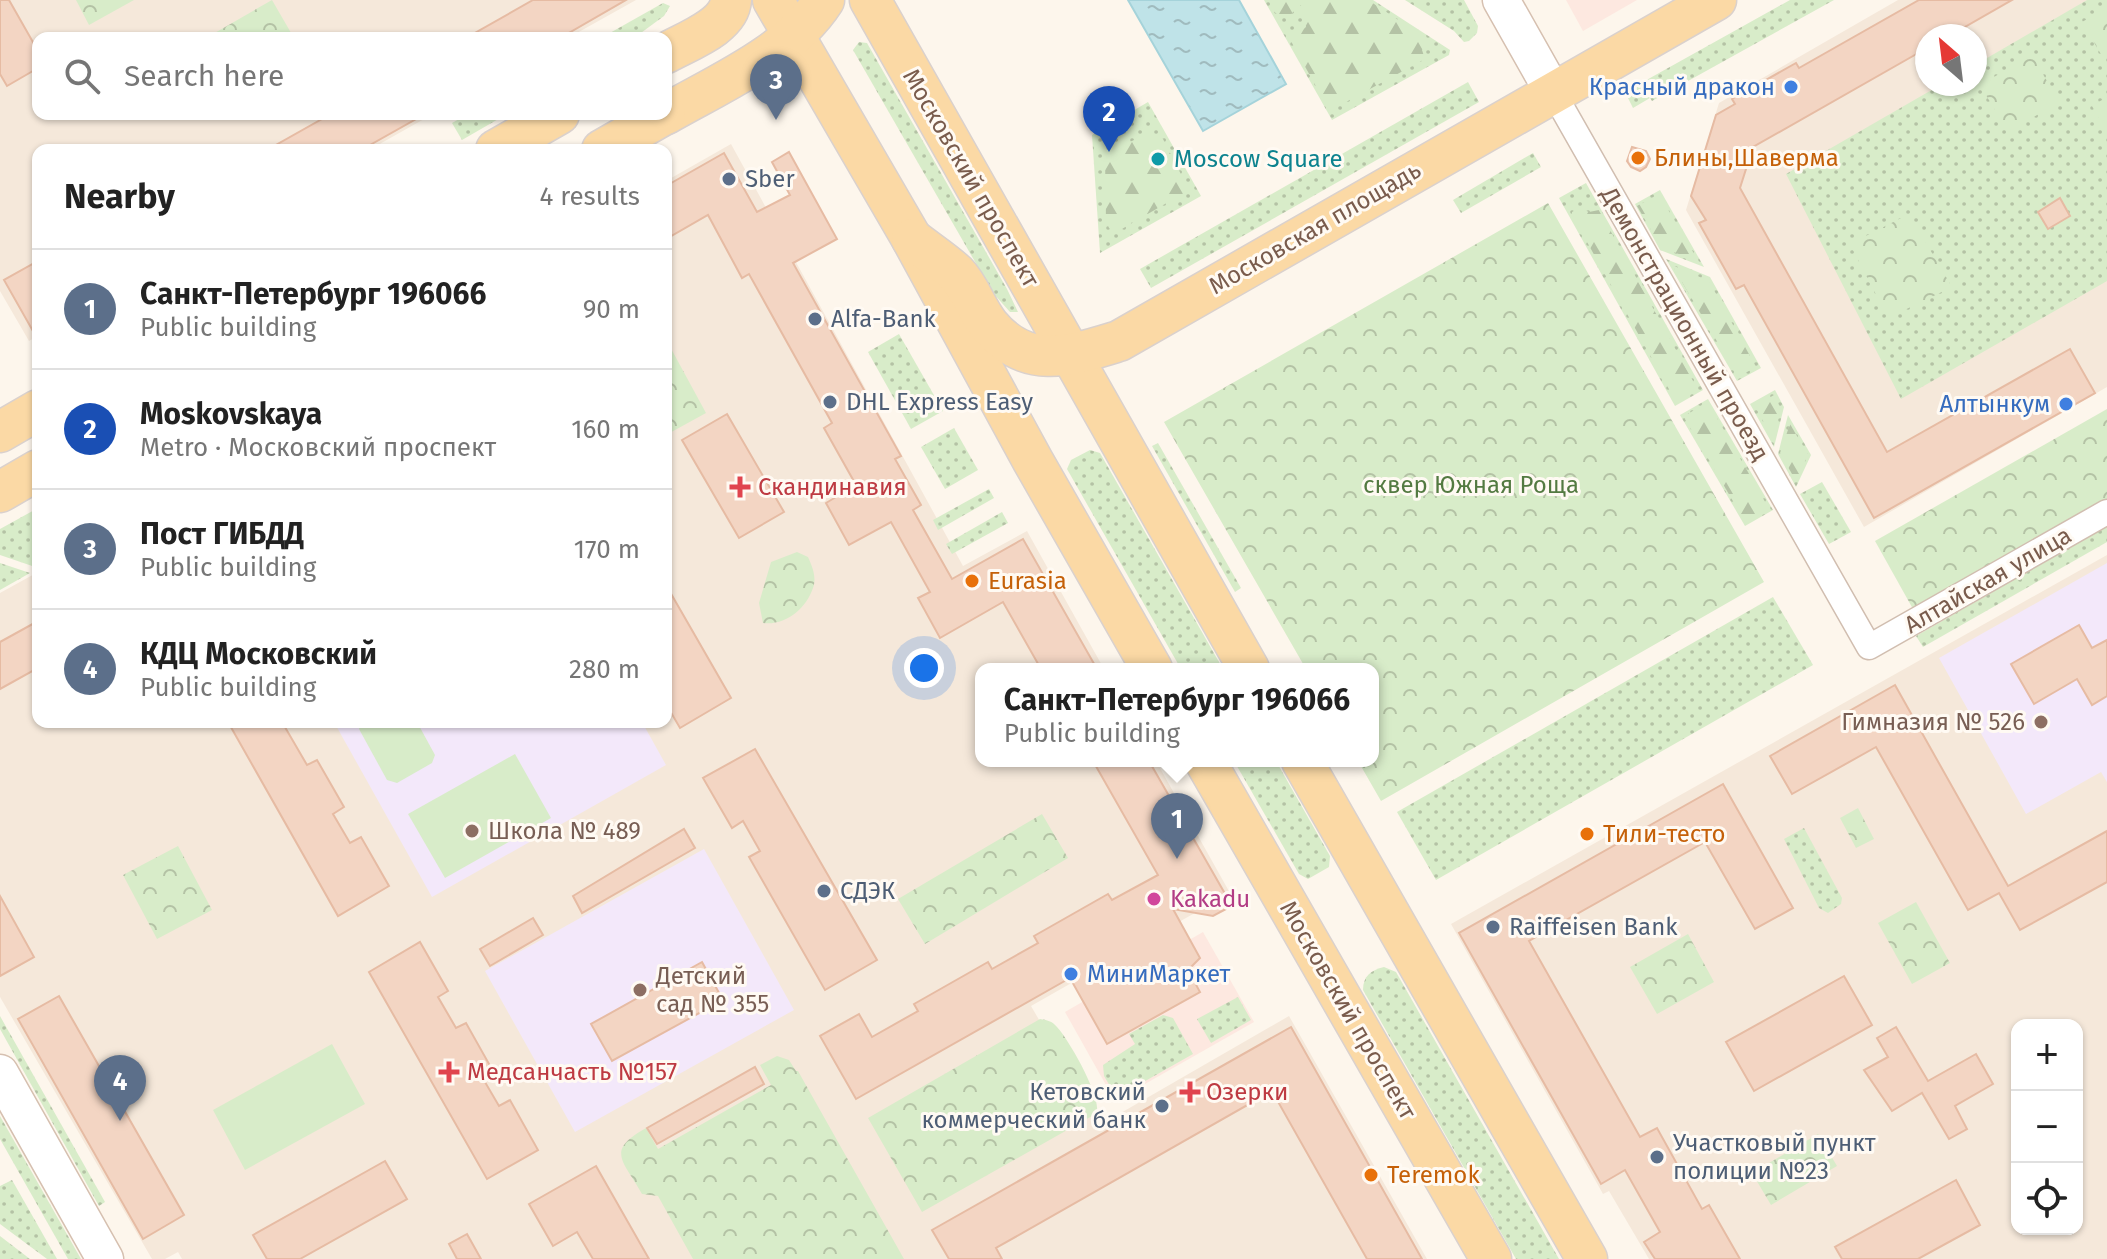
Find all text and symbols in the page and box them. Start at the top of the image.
north arrow [1915,24,1987,96]
search box [32,32,672,120]
icon: search [60,54,104,98]
pin: 3 [750,54,802,120]
text: Search here [124,58,284,94]
street label: Московский проспект [897,64,1045,292]
place label: Красный дракон [1589,73,1775,101]
marker: Красный дракон [1782,78,1800,96]
pin: 2 [1083,86,1135,152]
place label: Блины,Шаверма [1654,144,1839,172]
place label: Moscow Square [1174,145,1343,173]
marker: Блины,Шаверма [1629,149,1647,167]
marker: Moscow Square [1149,150,1167,168]
street label: Московская площадь [1204,156,1426,300]
place label: Sber [745,165,795,193]
marker: Sber [720,170,738,188]
text: Nearby [64,176,175,217]
text: 4 results [539,181,640,212]
street label: Демонстрационный проезд [1595,182,1775,466]
text: Санкт-Петербург 196066 [140,276,486,312]
text: 1 [84,294,96,325]
text: 90 m [583,294,640,325]
place label: Alfa-Bank [831,305,936,333]
marker: Alfa-Bank [806,310,824,328]
text: Public building [140,312,316,343]
place label: DHL Express Easy [846,388,1033,416]
place label: Алтынкум [1939,390,2050,418]
marker: DHL Express Easy [821,393,839,411]
marker: Алтынкум [2057,395,2075,413]
text: Moskovskaya [140,396,322,432]
text: 2 [83,414,97,445]
text: 160 m [571,414,640,445]
text: Metro · Московский проспект [140,432,496,463]
park label: сквер Южная Роща [1363,471,1579,499]
place label: Скандинавия [758,473,907,501]
marker: Скандинавия [729,476,751,498]
text: Пост ГИБДД [140,516,304,552]
street label: Алтайская улица [1900,521,2076,639]
text: 3 [83,534,97,565]
text: 170 m [574,534,640,565]
text: Public building [140,552,316,583]
place label: Eurasia [988,567,1067,595]
marker: Eurasia [963,572,981,590]
text: КДЦ Московский [140,636,377,672]
your location [904,648,944,688]
text: 4 [83,654,97,685]
text: 280 m [569,654,640,685]
popup [975,663,1379,767]
text: Public building [140,672,316,703]
text: Санкт-Петербург 196066 [1004,682,1350,718]
place label: Гимназия № 526 [1841,708,2025,736]
marker: Гимназия № 526 [2032,713,2050,731]
text: Public building [1004,718,1180,749]
pin: 1 [1151,793,1203,859]
place label: Школа № 489 [488,817,641,845]
place label: Тили-тесто [1603,820,1726,848]
marker: Школа № 489 [463,822,481,840]
marker: Тили-тесто [1578,825,1596,843]
place label: СДЭК [840,877,895,905]
marker: СДЭК [815,882,833,900]
place label: Kakadu [1170,885,1250,913]
marker: Kakadu [1145,890,1163,908]
street label: Московский проспект [1274,896,1422,1124]
place label: Raiffeisen Bank [1509,913,1678,941]
marker: Raiffeisen Bank [1484,918,1502,936]
place label: МиниМаркет [1087,960,1230,988]
place label: Детский сад № 355 [655,962,769,1018]
marker: МиниМаркет [1062,965,1080,983]
marker: Детский сад № 355 [631,981,649,999]
map controls [2011,1019,2083,1235]
button: + [2011,1019,2083,1091]
pin: 4 [94,1055,146,1121]
place label: Медсанчасть №157 [467,1058,677,1086]
marker: Медсанчасть №157 [438,1061,460,1083]
place label: Кетовский коммерческий банк [921,1078,1147,1134]
place label: Озерки [1206,1078,1288,1106]
marker: Озерки [1181,1083,1199,1101]
button: − [2011,1091,2083,1163]
marker: Кетовский коммерческий банк [1153,1097,1171,1115]
place label: Участковый пункт полиции №23 [1673,1129,1876,1185]
marker: Участковый пункт полиции №23 [1648,1148,1666,1166]
place label: Teremok [1387,1161,1480,1189]
button: locate [2011,1163,2083,1235]
marker: Teremok [1362,1166,1380,1184]

